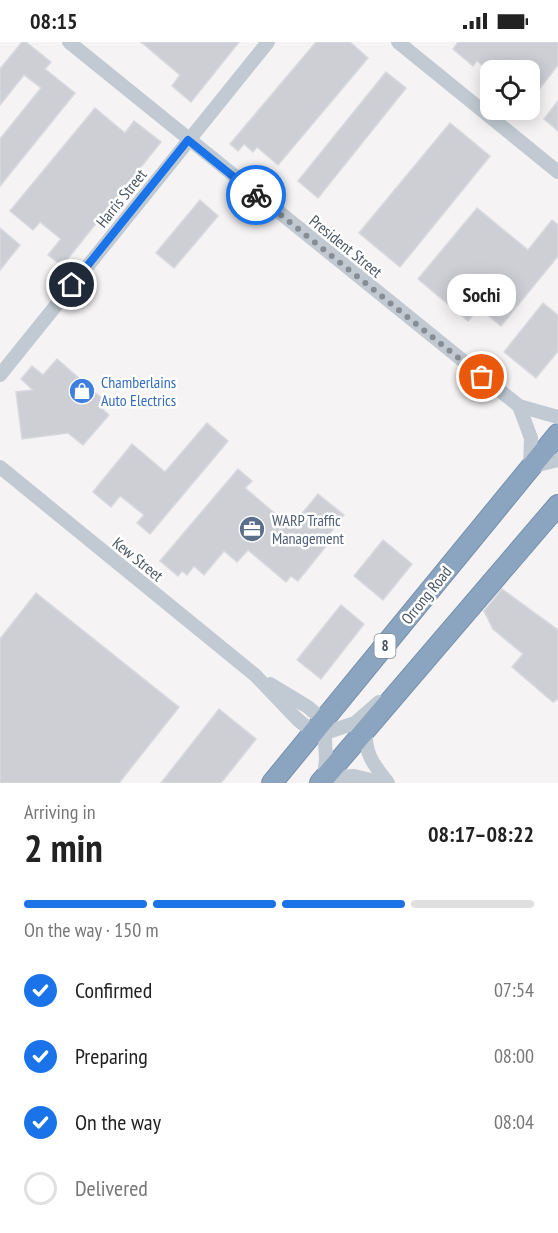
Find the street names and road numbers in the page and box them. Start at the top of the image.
street label: Harris Street [91,164,151,231]
street label: President Street [305,210,387,282]
street label: Kew Street [109,533,168,586]
street label: Orrong Road [396,562,456,628]
road number: 8 [374,634,396,658]

